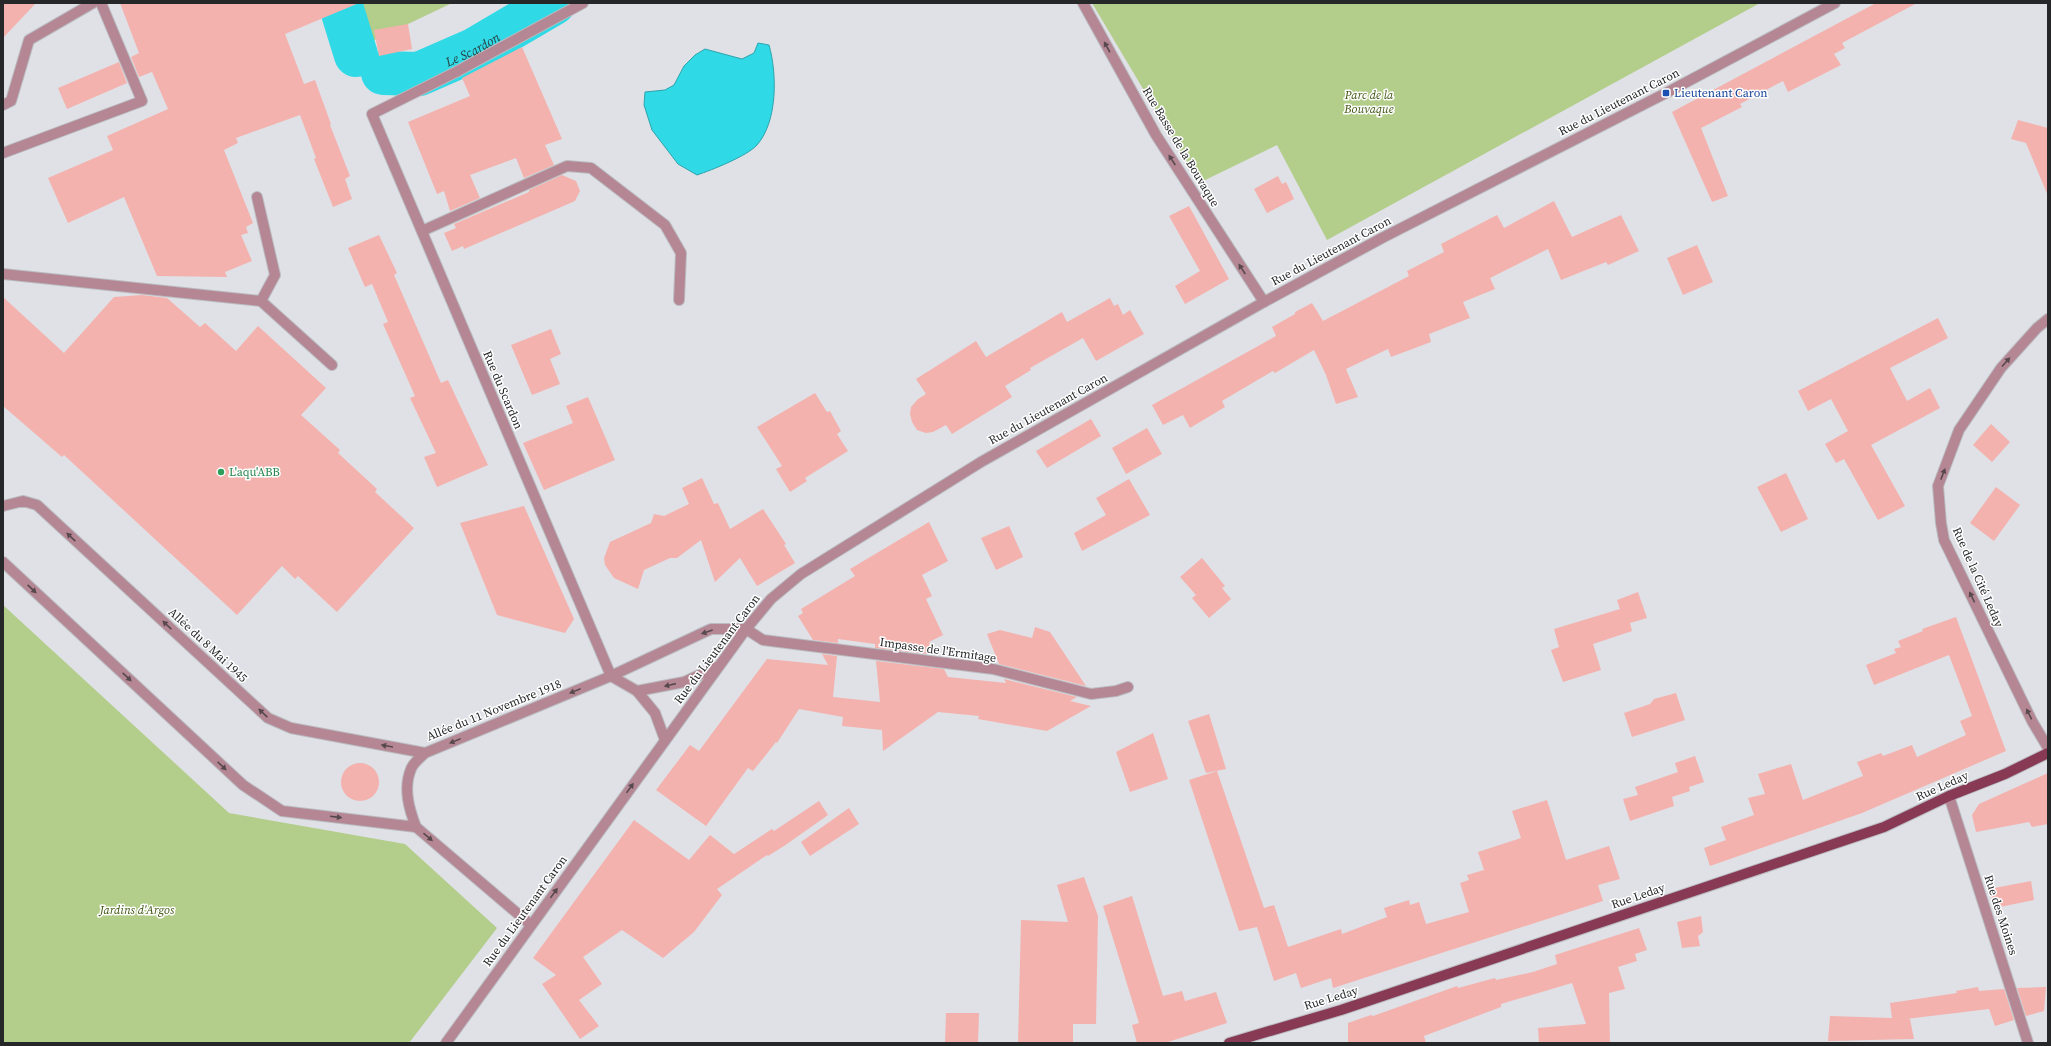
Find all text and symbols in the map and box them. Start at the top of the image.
water label: Le Scardon [442,28,503,70]
one-way arrow [1104,41,1111,53]
street label: Rue du Lieutenant Caron [1556,65,1682,139]
street label: Rue Basse de la Bouvaque [1139,84,1223,210]
place label: Lieutenant Caron [1674,85,1768,101]
park label: Parc de la Bouvaque [1343,87,1394,117]
marker: Lieutenant Caron [1661,88,1671,98]
one-way arrow [1168,155,1176,165]
street label: Rue du Lieutenant Caron [1268,213,1394,289]
one-way arrow [1239,263,1246,275]
street label: Rue du Scardon [479,348,527,432]
one-way arrow [2001,357,2011,367]
street label: Rue du Lieutenant Caron [986,370,1110,448]
place label: L'aqu'ABB [229,464,280,480]
marker: L'aqu'ABB [216,467,226,477]
one-way arrow [1940,468,1946,480]
street label: Rue de la Cité Leday [1949,525,2008,630]
one-way arrow [66,532,77,541]
one-way arrow [26,584,37,593]
street label: Rue du Lieutenant Caron [670,591,764,707]
one-way arrow [1969,591,1975,602]
street label: Allée du 8 Mai 1945 [165,604,251,686]
one-way arrow [162,620,172,629]
one-way arrow [701,629,713,635]
street label: Impasse de l'Ermitage [879,634,997,666]
one-way arrow [122,672,132,682]
street label: Allée du 11 Novembre 1918 [424,676,564,744]
one-way arrow [664,682,676,688]
one-way arrow [570,688,581,694]
one-way arrow [258,708,268,718]
one-way arrow [2026,708,2032,719]
one-way arrow [448,738,460,744]
one-way arrow [381,743,393,749]
one-way arrow [217,761,227,770]
street label: Rue Leday [1913,767,1971,805]
one-way arrow [626,782,634,793]
one-way arrow [330,814,342,820]
one-way arrow [423,833,434,842]
street label: Rue du Lieutenant Caron [479,852,571,970]
street label: Rue des Moines [1980,873,2022,957]
street label: Rue Leday [1609,879,1668,913]
one-way arrow [550,888,558,898]
park label: Jardins d'Argos [98,902,175,918]
street label: Rue Leday [1302,982,1361,1014]

